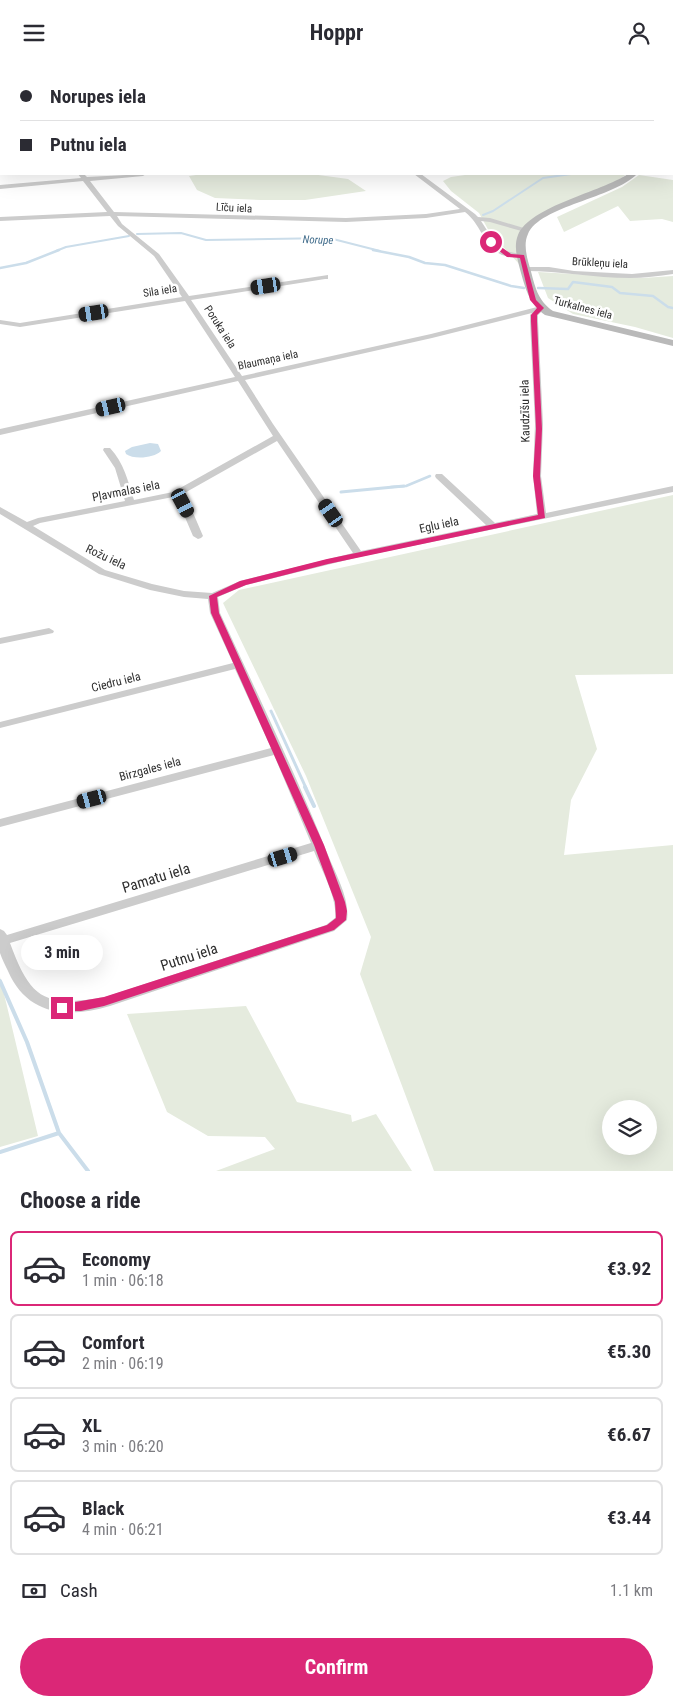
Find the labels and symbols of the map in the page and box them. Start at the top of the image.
street label: Līču iela [216,201,252,215]
route start [480,231,502,253]
water label: Norupe [302,233,334,247]
street label: Brūkleņu iela [572,255,628,271]
car [250,276,281,296]
street label: Sila iela [142,282,178,300]
street label: Turkalnes iela [552,294,614,322]
car [78,303,109,323]
street label: Poruka iela [201,303,239,351]
street label: Blaumaņa iela [237,347,299,373]
street label: Kaudzīšu iela [517,379,533,443]
car [94,396,127,418]
street label: Pļavmalas iela [91,478,161,505]
car [169,486,196,520]
car [316,496,345,530]
street label: Egļu iela [418,514,460,537]
street label: Rožu iela [84,542,129,573]
street label: Ciedru iela [90,669,142,695]
street label: Birzgales iela [118,754,183,784]
car [75,788,108,810]
car [266,845,299,869]
street label: Pamatu iela [120,859,192,897]
callout: 3 min [21,935,103,971]
street label: Putnu iela [158,939,220,975]
route end [51,997,73,1019]

